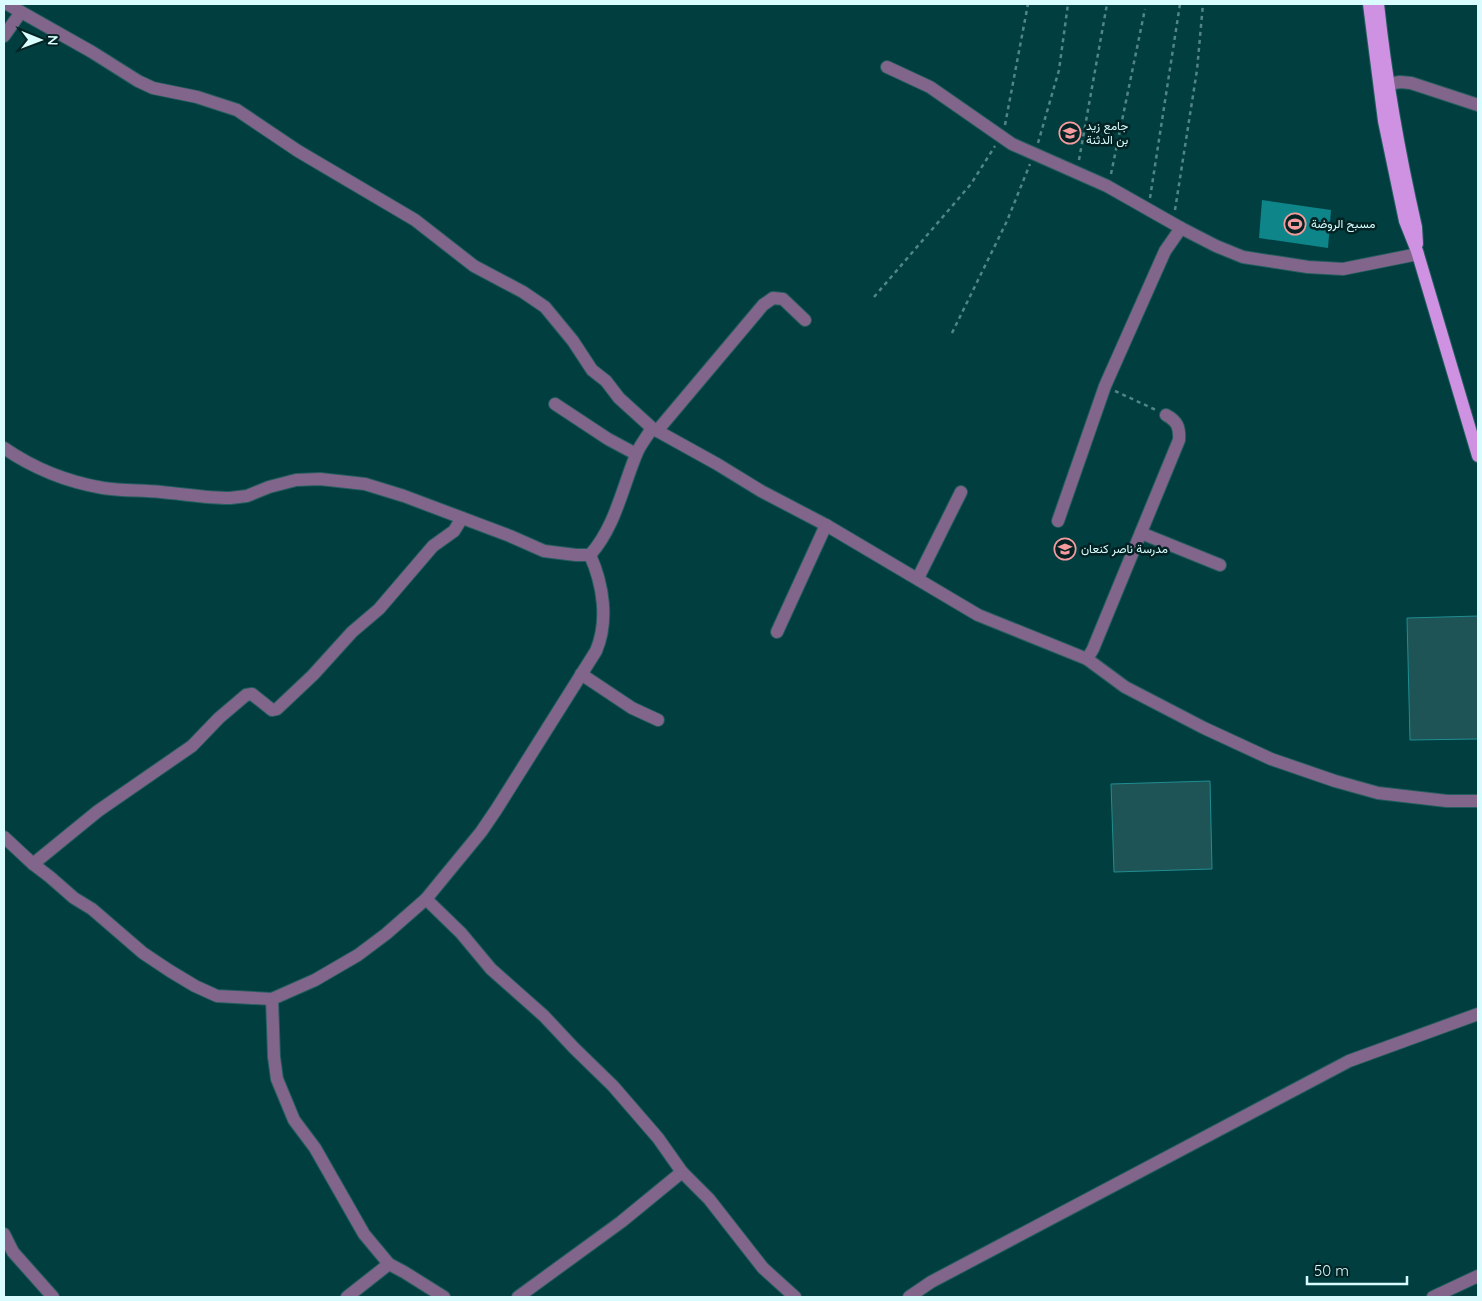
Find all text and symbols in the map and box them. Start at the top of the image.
north arrow [15,15,65,65]
text: N [44,35,62,46]
place label: جامع زيد بن الدثنة [1086,118,1128,148]
school or university icon: جامع زيد بن الدثنة [1058,121,1082,145]
sports icon: مسبح الروضة [1283,212,1307,236]
place label: مسبح الروضة [1311,216,1376,233]
school or university icon: مدرسة ناصر كنعان [1053,537,1077,561]
place label: مدرسة ناصر كنعان [1081,541,1168,557]
scale bar [1307,1254,1407,1286]
text: 50 m [1314,1261,1349,1280]

